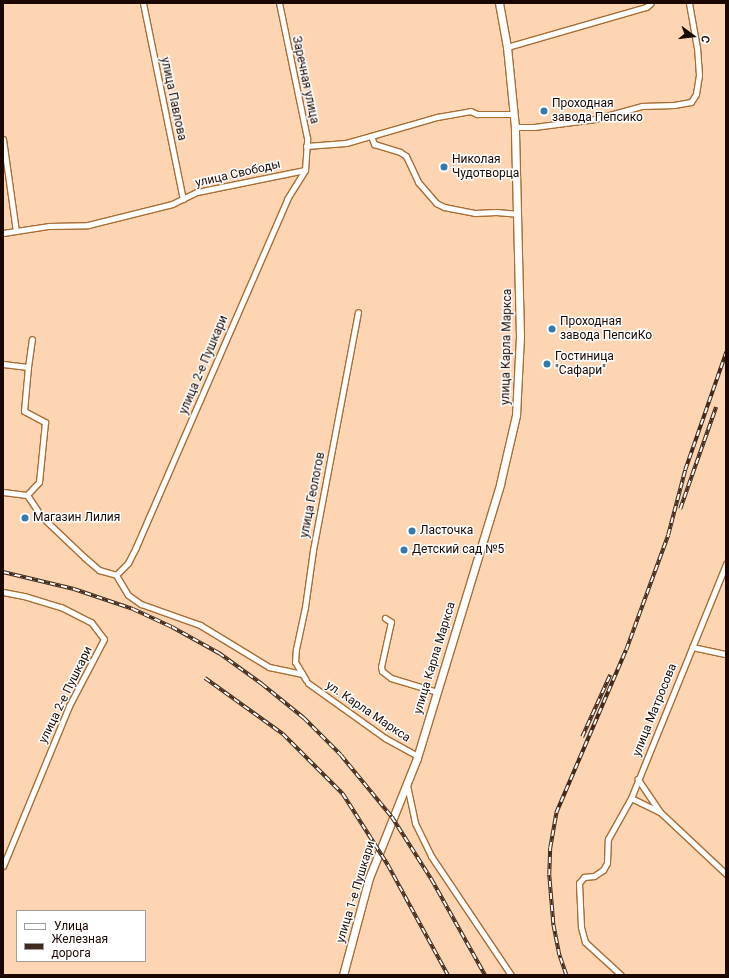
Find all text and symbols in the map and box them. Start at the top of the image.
north arrow [673,16,713,56]
text: С [698,34,712,44]
street label: Заречная улица [289,35,321,125]
street label: улица Павлова [157,56,189,142]
place label: Проходная завода Пепсико [552,97,643,125]
marker: Проходная завода Пепсико [539,106,549,116]
place label: Николая Чудотворца [452,153,519,181]
street label: улица Свободы [194,157,282,191]
marker: Николая Чудотворца [439,162,449,172]
street label: улица Карла Маркса [499,289,515,405]
street label: улица 2-е Пушкари [177,313,231,417]
place label: Проходная завода ПепсиКо [560,315,652,343]
marker: Проходная завода ПепсиКо [547,324,557,334]
place label: Гостиница "Сафари" [555,350,614,378]
marker: Гостиница "Сафари" [542,359,552,369]
street label: улица Геологов [298,451,328,539]
place label: Магазин Лилия [33,511,120,525]
marker: Магазин Лилия [20,513,30,523]
place label: Ласточка [420,524,473,538]
marker: Ласточка [407,526,417,536]
place label: Детский сад №5 [412,543,504,557]
marker: Детский сад №5 [399,545,409,555]
street label: улица Карла Маркса [411,600,459,716]
street label: улица 2-е Пушкари [36,644,96,746]
street label: улица Матросова [630,662,680,758]
street label: ул. Карла Маркса [323,678,413,746]
street label: улица 1-е Пушкари [334,839,378,945]
legend [16,910,146,962]
text: Улица [54,919,89,933]
text: Железная дорога [52,932,108,960]

